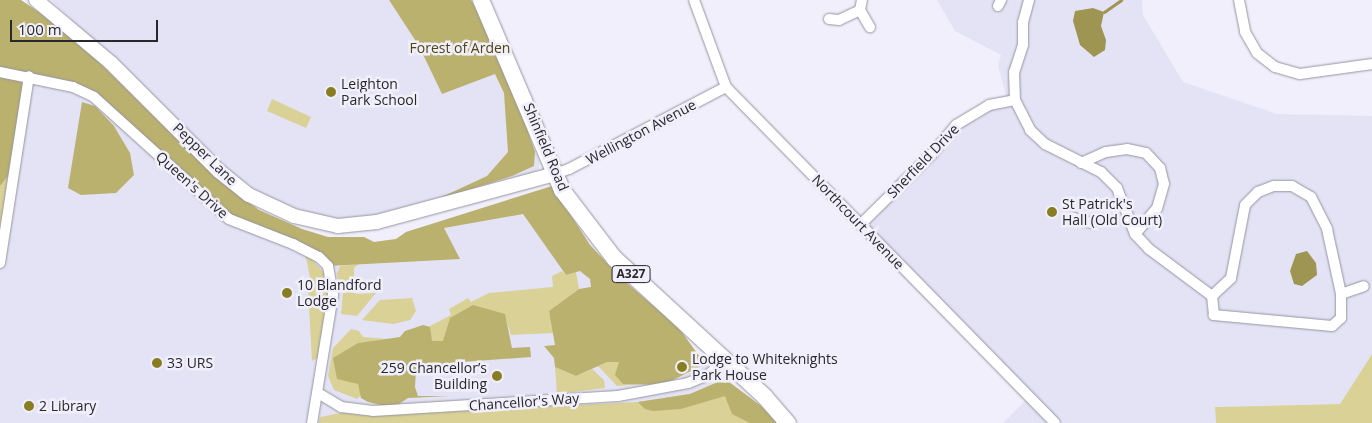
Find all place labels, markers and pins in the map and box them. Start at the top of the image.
place label: Leighton Park School [341,76,417,108]
marker: Leighton Park School [325,86,337,98]
place label: St Patrick's Hall (Old Court) [1062,196,1162,228]
marker: St Patrick's Hall (Old Court) [1046,206,1058,218]
place label: 10 Blandford Lodge [297,277,382,310]
marker: 10 Blandford Lodge [281,287,293,299]
place label: Lodge to Whiteknights Park House [692,351,838,384]
place label: 33 URS [167,355,213,371]
marker: 33 URS [151,357,163,369]
place label: 259 Chancellor’s Building [381,360,487,392]
marker: Lodge to Whiteknights Park House [676,361,688,373]
marker: 259 Chancellor’s Building [491,370,503,382]
place label: 2 Library [39,398,96,414]
marker: 2 Library [23,400,35,412]

